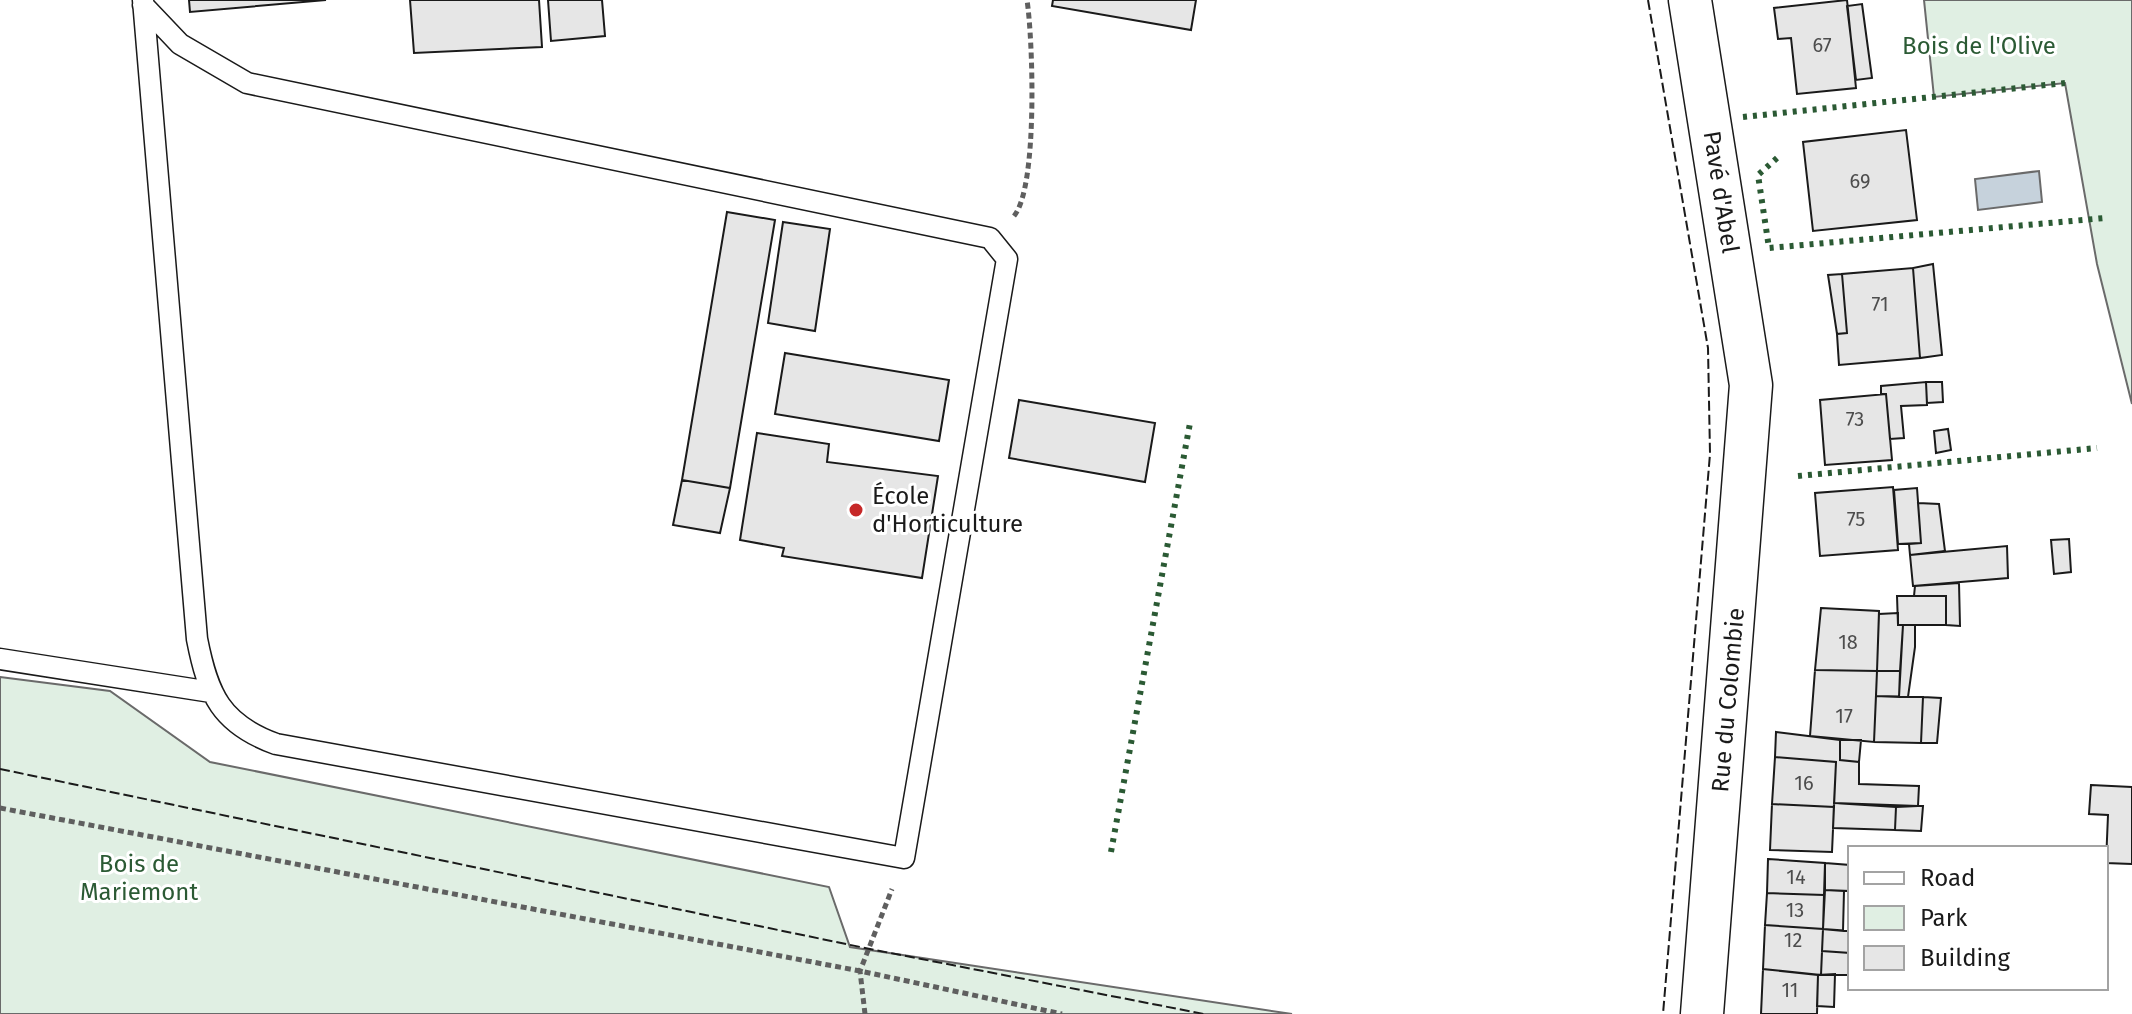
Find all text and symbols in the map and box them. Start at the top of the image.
park label: Bois de l'Olive [1902,32,2056,60]
house number: 67 [1812,33,1832,57]
street label: Pavé d'Abel [1698,129,1744,255]
house number: 69 [1850,169,1870,193]
house number: 71 [1871,292,1889,316]
house number: 73 [1846,407,1864,431]
place label: École d'Horticulture [872,481,1023,538]
marker: École d'Horticulture [847,501,865,519]
house number: 75 [1847,507,1865,531]
street label: Rue du Colombie [1706,607,1750,793]
house number: 18 [1838,630,1858,654]
house number: 17 [1835,704,1853,728]
house number: 16 [1794,771,1814,795]
legend [1848,846,2108,990]
park label: Bois de Mariemont [80,850,198,906]
text: Road [1920,864,1975,892]
house number: 14 [1786,865,1806,889]
house number: 13 [1786,898,1804,922]
text: Park [1920,904,1968,932]
house number: 12 [1784,928,1802,952]
text: Building [1920,944,2010,972]
house number: 11 [1781,978,1799,1002]

